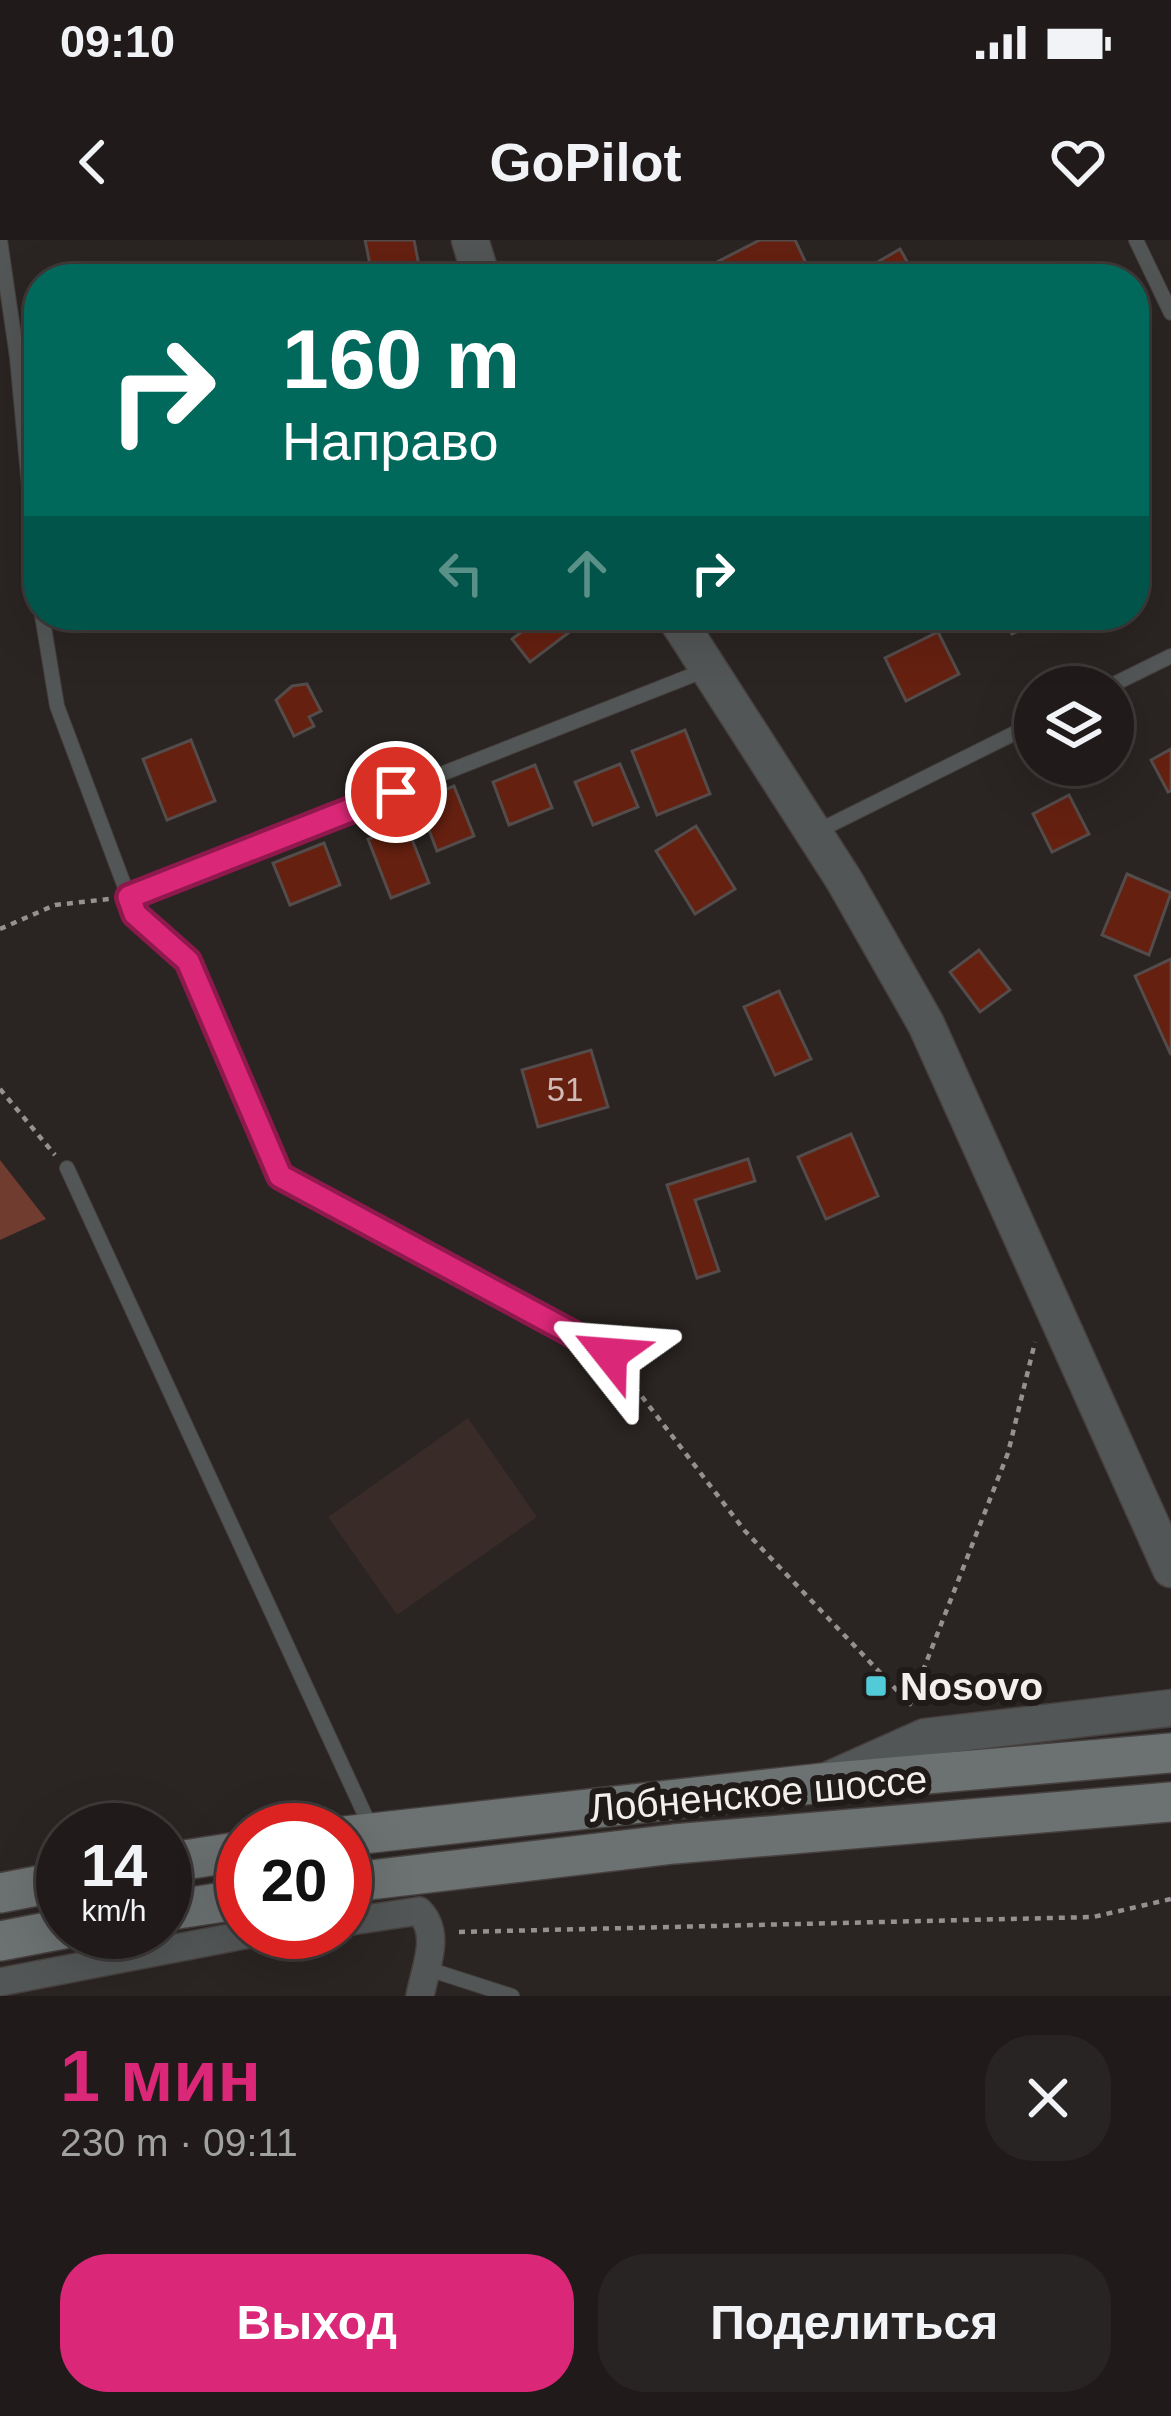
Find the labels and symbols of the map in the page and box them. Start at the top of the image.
pin [345,741,447,843]
house number: 51 [547,1071,583,1108]
position arrow [547,1291,673,1417]
place label: Nosovo [900,1665,1043,1708]
marker: Nosovo [863,1673,889,1699]
street label: Лобненское шоссе [587,1757,929,1830]
speed limit sign: 20 [216,1803,372,1959]

